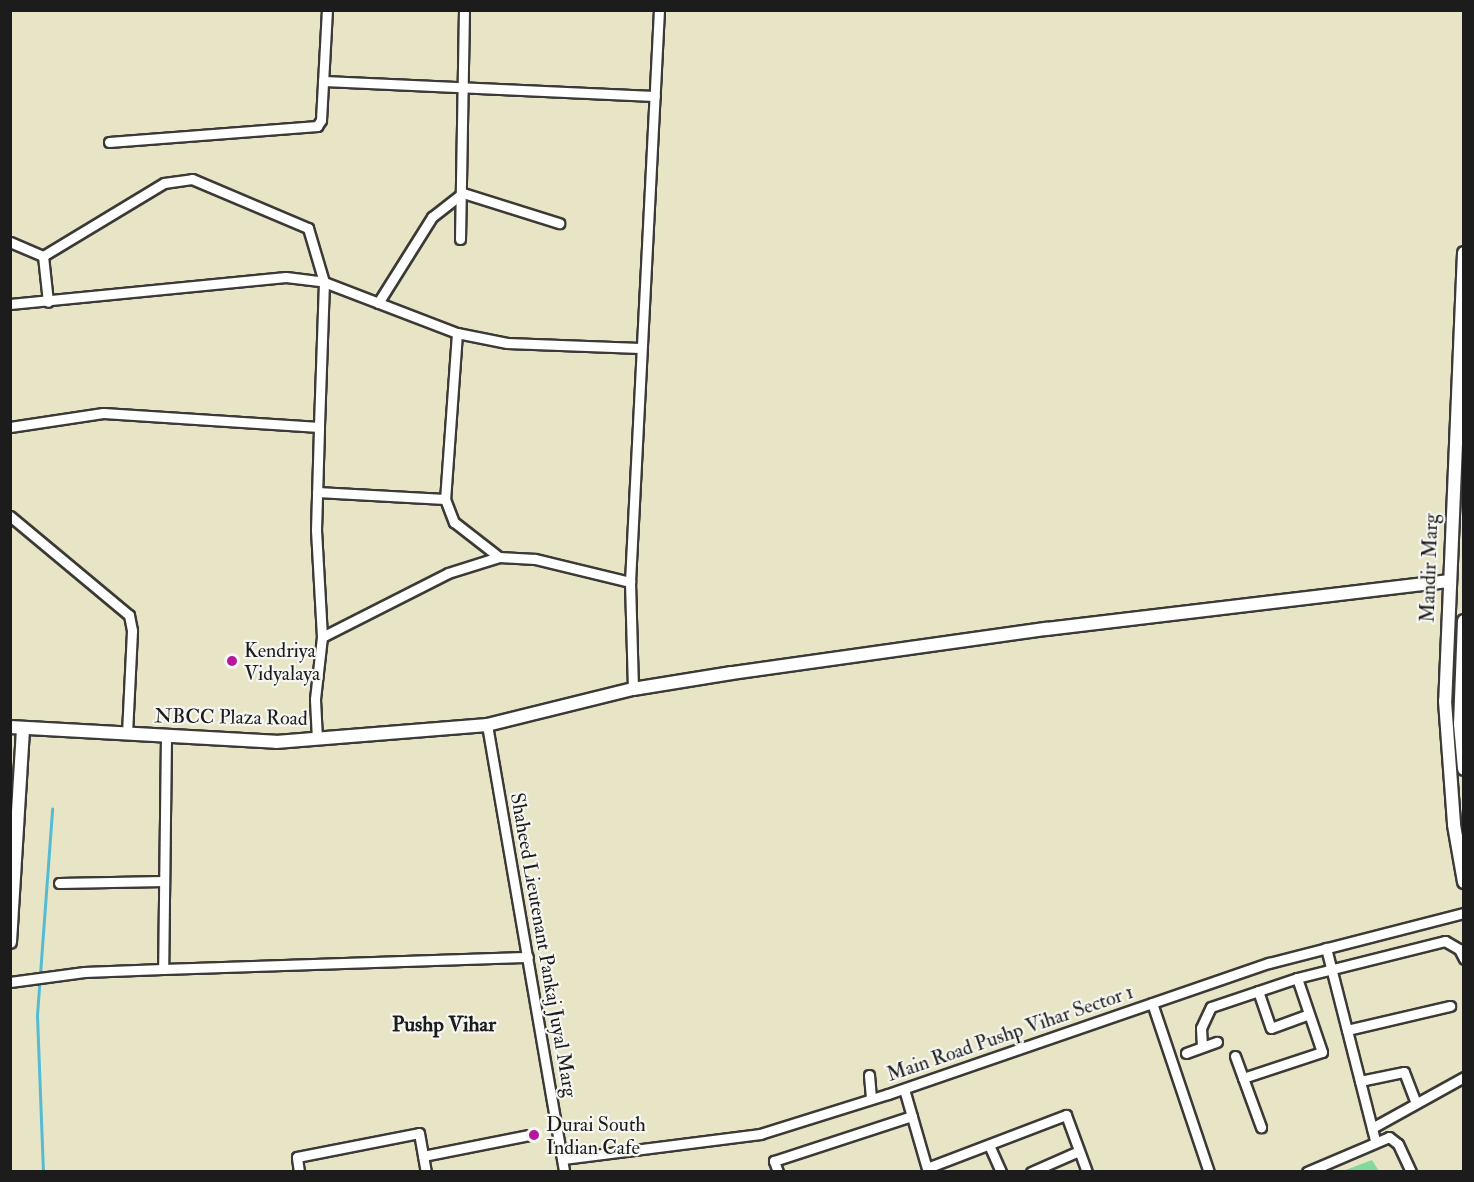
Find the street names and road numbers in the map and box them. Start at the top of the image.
street label: Mandir Marg [1415,513,1443,623]
street label: NBCC Plaza Road [154,704,308,730]
street label: Shaheed Lieutenant Pankaj Juyal Marg [505,791,583,1099]
street label: Main Road Pushp Vihar Sector 1 [884,979,1136,1087]

